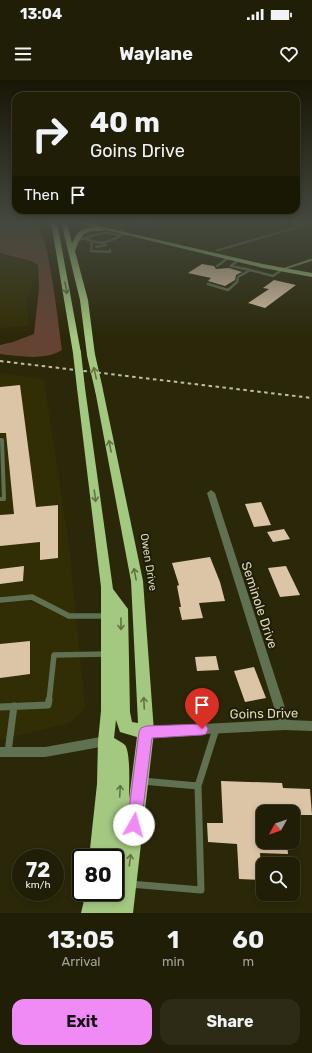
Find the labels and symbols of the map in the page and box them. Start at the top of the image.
one-way arrow [62,281,70,294]
one-way arrow [90,366,98,379]
one-way arrow [106,440,114,453]
one-way arrow [91,489,99,502]
street label: Owen Drive [138,532,159,592]
street label: Seminole Drive [238,560,281,650]
one-way arrow [131,568,139,581]
one-way arrow [118,617,125,630]
pin [185,688,219,729]
one-way arrow [140,697,148,710]
street label: Goins Drive [230,705,298,722]
one-way arrow [117,785,124,798]
position arrow [113,804,155,846]
north arrow [256,805,300,849]
speed limit sign: 80 [72,849,124,901]
one-way arrow [126,854,134,867]

